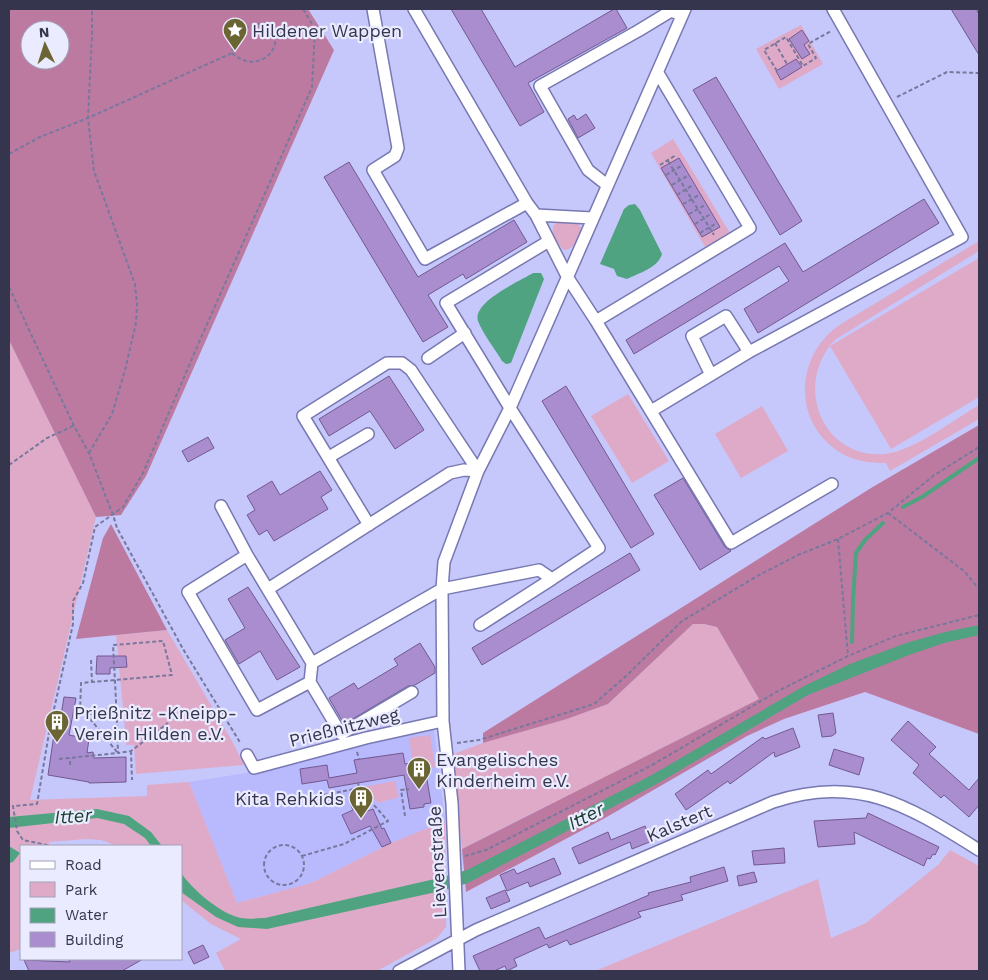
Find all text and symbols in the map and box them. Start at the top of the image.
place icon: Hildener Wappen [222,17,248,51]
north arrow [20,20,70,70]
place label: Hildener Wappen [252,20,402,41]
text: N [38,24,50,40]
place label: Prießnitz -Kneipp- Verein Hilden e.V. [74,702,237,744]
street label: Prießnitzweg [287,703,401,751]
building icon: Prießnitz -Kneipp- Verein Hilden e.V. [44,709,70,743]
place label: Evangelisches Kinderheim e.V. [436,749,570,791]
building icon: Evangelisches Kinderheim e.V. [406,756,432,790]
building icon: Kita Rehkids [348,785,374,819]
place label: Kita Rehkids [235,788,344,809]
water label: Itter [564,797,609,835]
street label: Kalstert [643,800,715,846]
water label: Itter [53,803,93,829]
street label: Lievenstraße [424,805,450,919]
legend [20,845,182,960]
text: Road [65,856,102,874]
text: Park [65,881,98,899]
text: Water [65,906,108,924]
text: Building [65,931,123,949]

